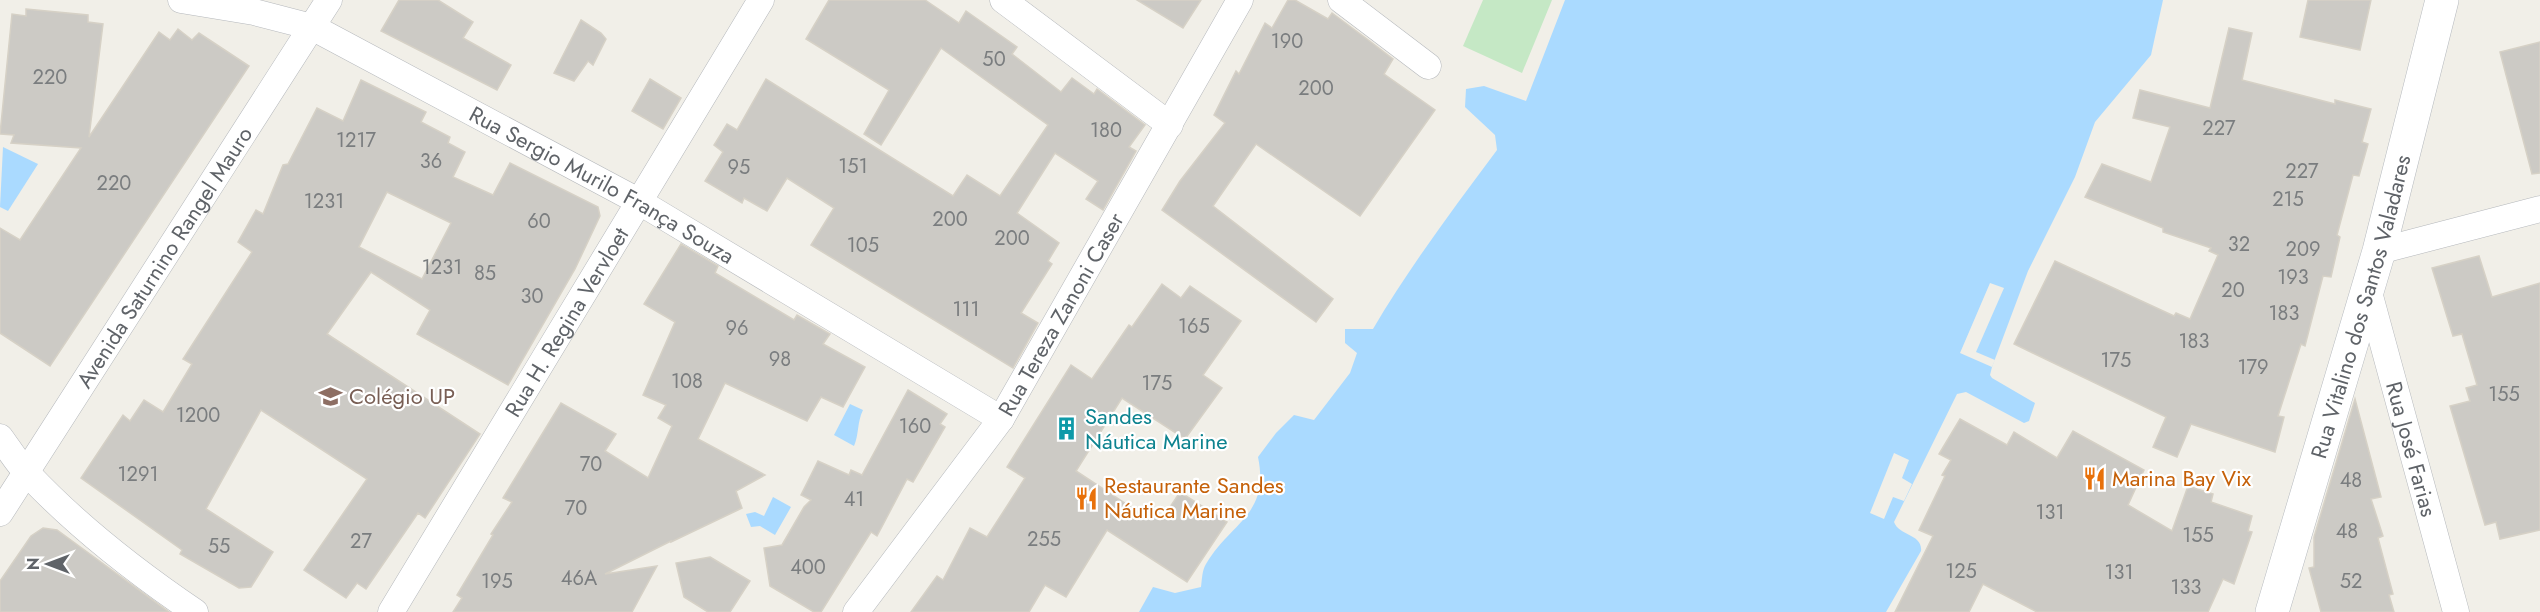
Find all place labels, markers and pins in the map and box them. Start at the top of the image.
place label: Colégio UP [349,380,455,412]
school or university icon: Colégio UP [318,383,344,409]
place label: Sandes Náutica Marine [1085,400,1228,457]
building icon: Sandes Náutica Marine [1054,416,1080,442]
place label: Marina Bay Vix [2112,462,2252,494]
restaurant icon: Marina Bay Vix [2081,465,2107,491]
place label: Restaurante Sandes Náutica Marine [1104,469,1284,526]
restaurant icon: Restaurante Sandes Náutica Marine [1073,485,1099,511]

